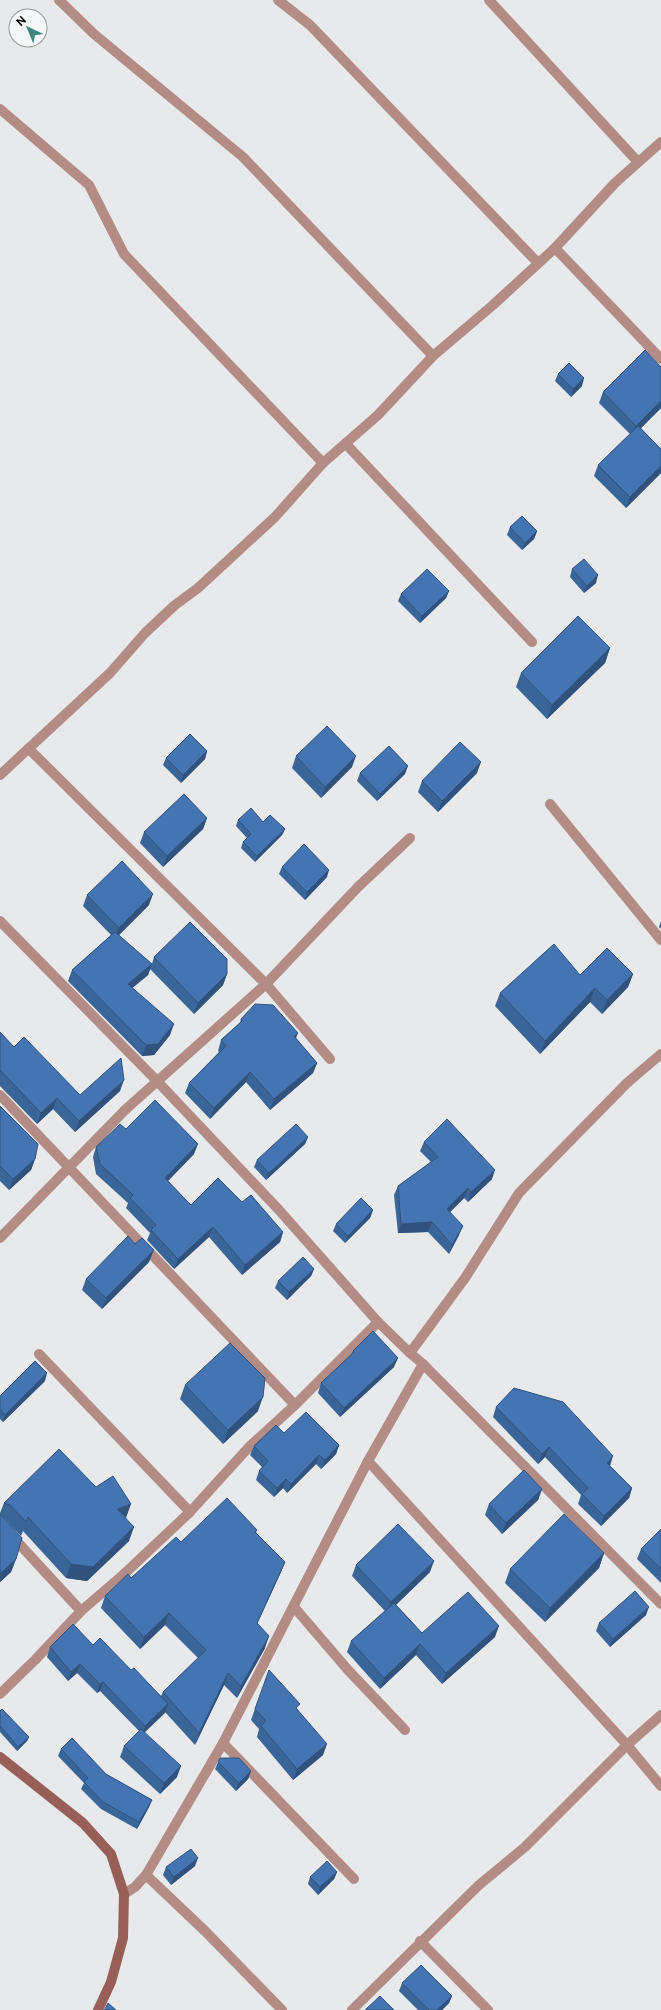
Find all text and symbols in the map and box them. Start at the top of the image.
north arrow [8,8,48,48]
text: N [14,14,28,28]

